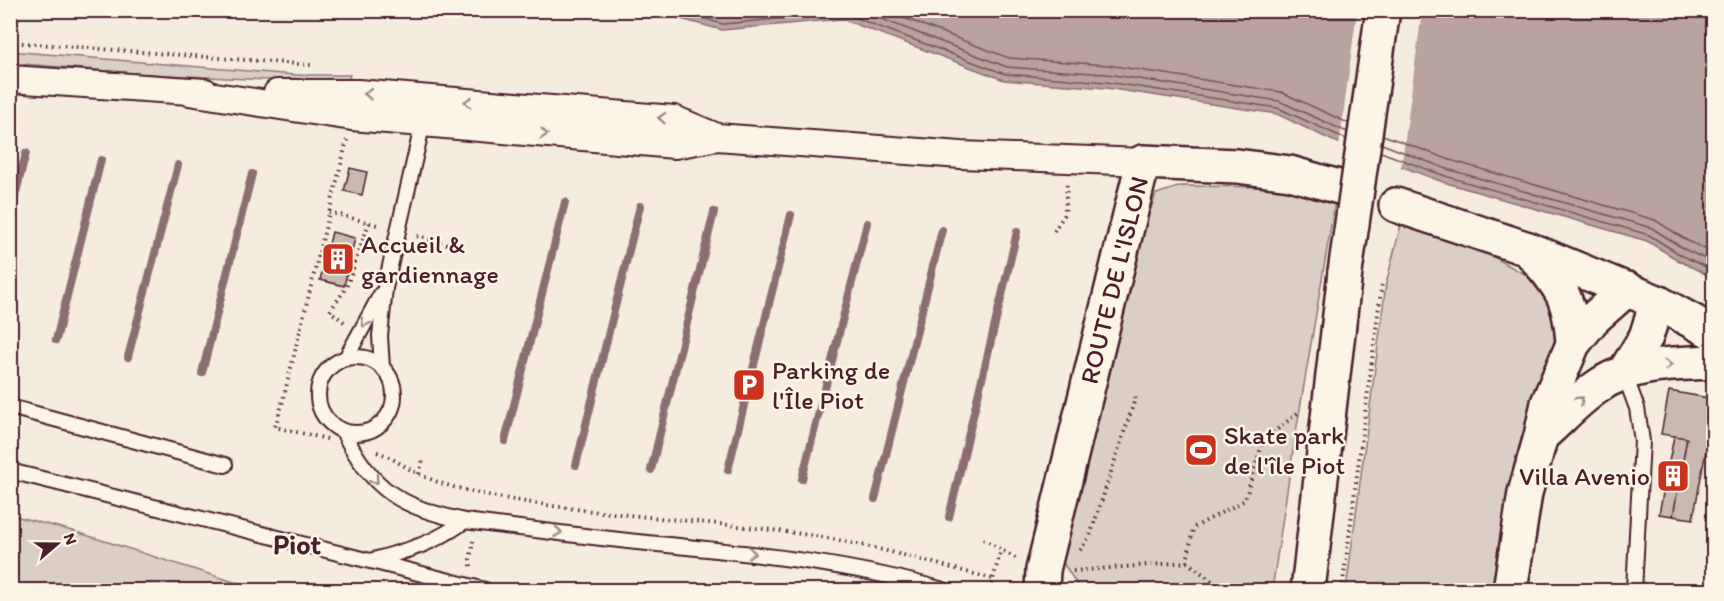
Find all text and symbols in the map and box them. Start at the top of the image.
one-way arrow [363,88,372,101]
one-way arrow [463,96,472,109]
one-way arrow [657,112,666,125]
one-way arrow [540,127,549,140]
street label: ROUTE DE L'ISLON [1073,173,1155,387]
place label: Accueil & gardiennage [361,228,499,290]
building icon: Accueil & gardiennage [320,241,356,277]
one-way arrow [361,317,372,327]
place label: Parking de l'Île Piot [772,354,890,416]
one-way arrow [1664,359,1673,372]
parking icon: Parking de l'Île Piot [731,367,767,403]
one-way arrow [1573,397,1584,408]
place label: Skate park de l'île Piot [1224,419,1346,481]
sports icon: Skate park de l'île Piot [1183,432,1219,468]
building icon: Villa Avenio [1655,458,1691,494]
place label: Villa Avenio [1519,460,1650,492]
one-way arrow [368,473,379,484]
north arrow [27,514,87,574]
one-way arrow [553,525,563,538]
district label: Piot [273,527,321,561]
text: N [60,531,81,547]
one-way arrow [747,546,756,559]

